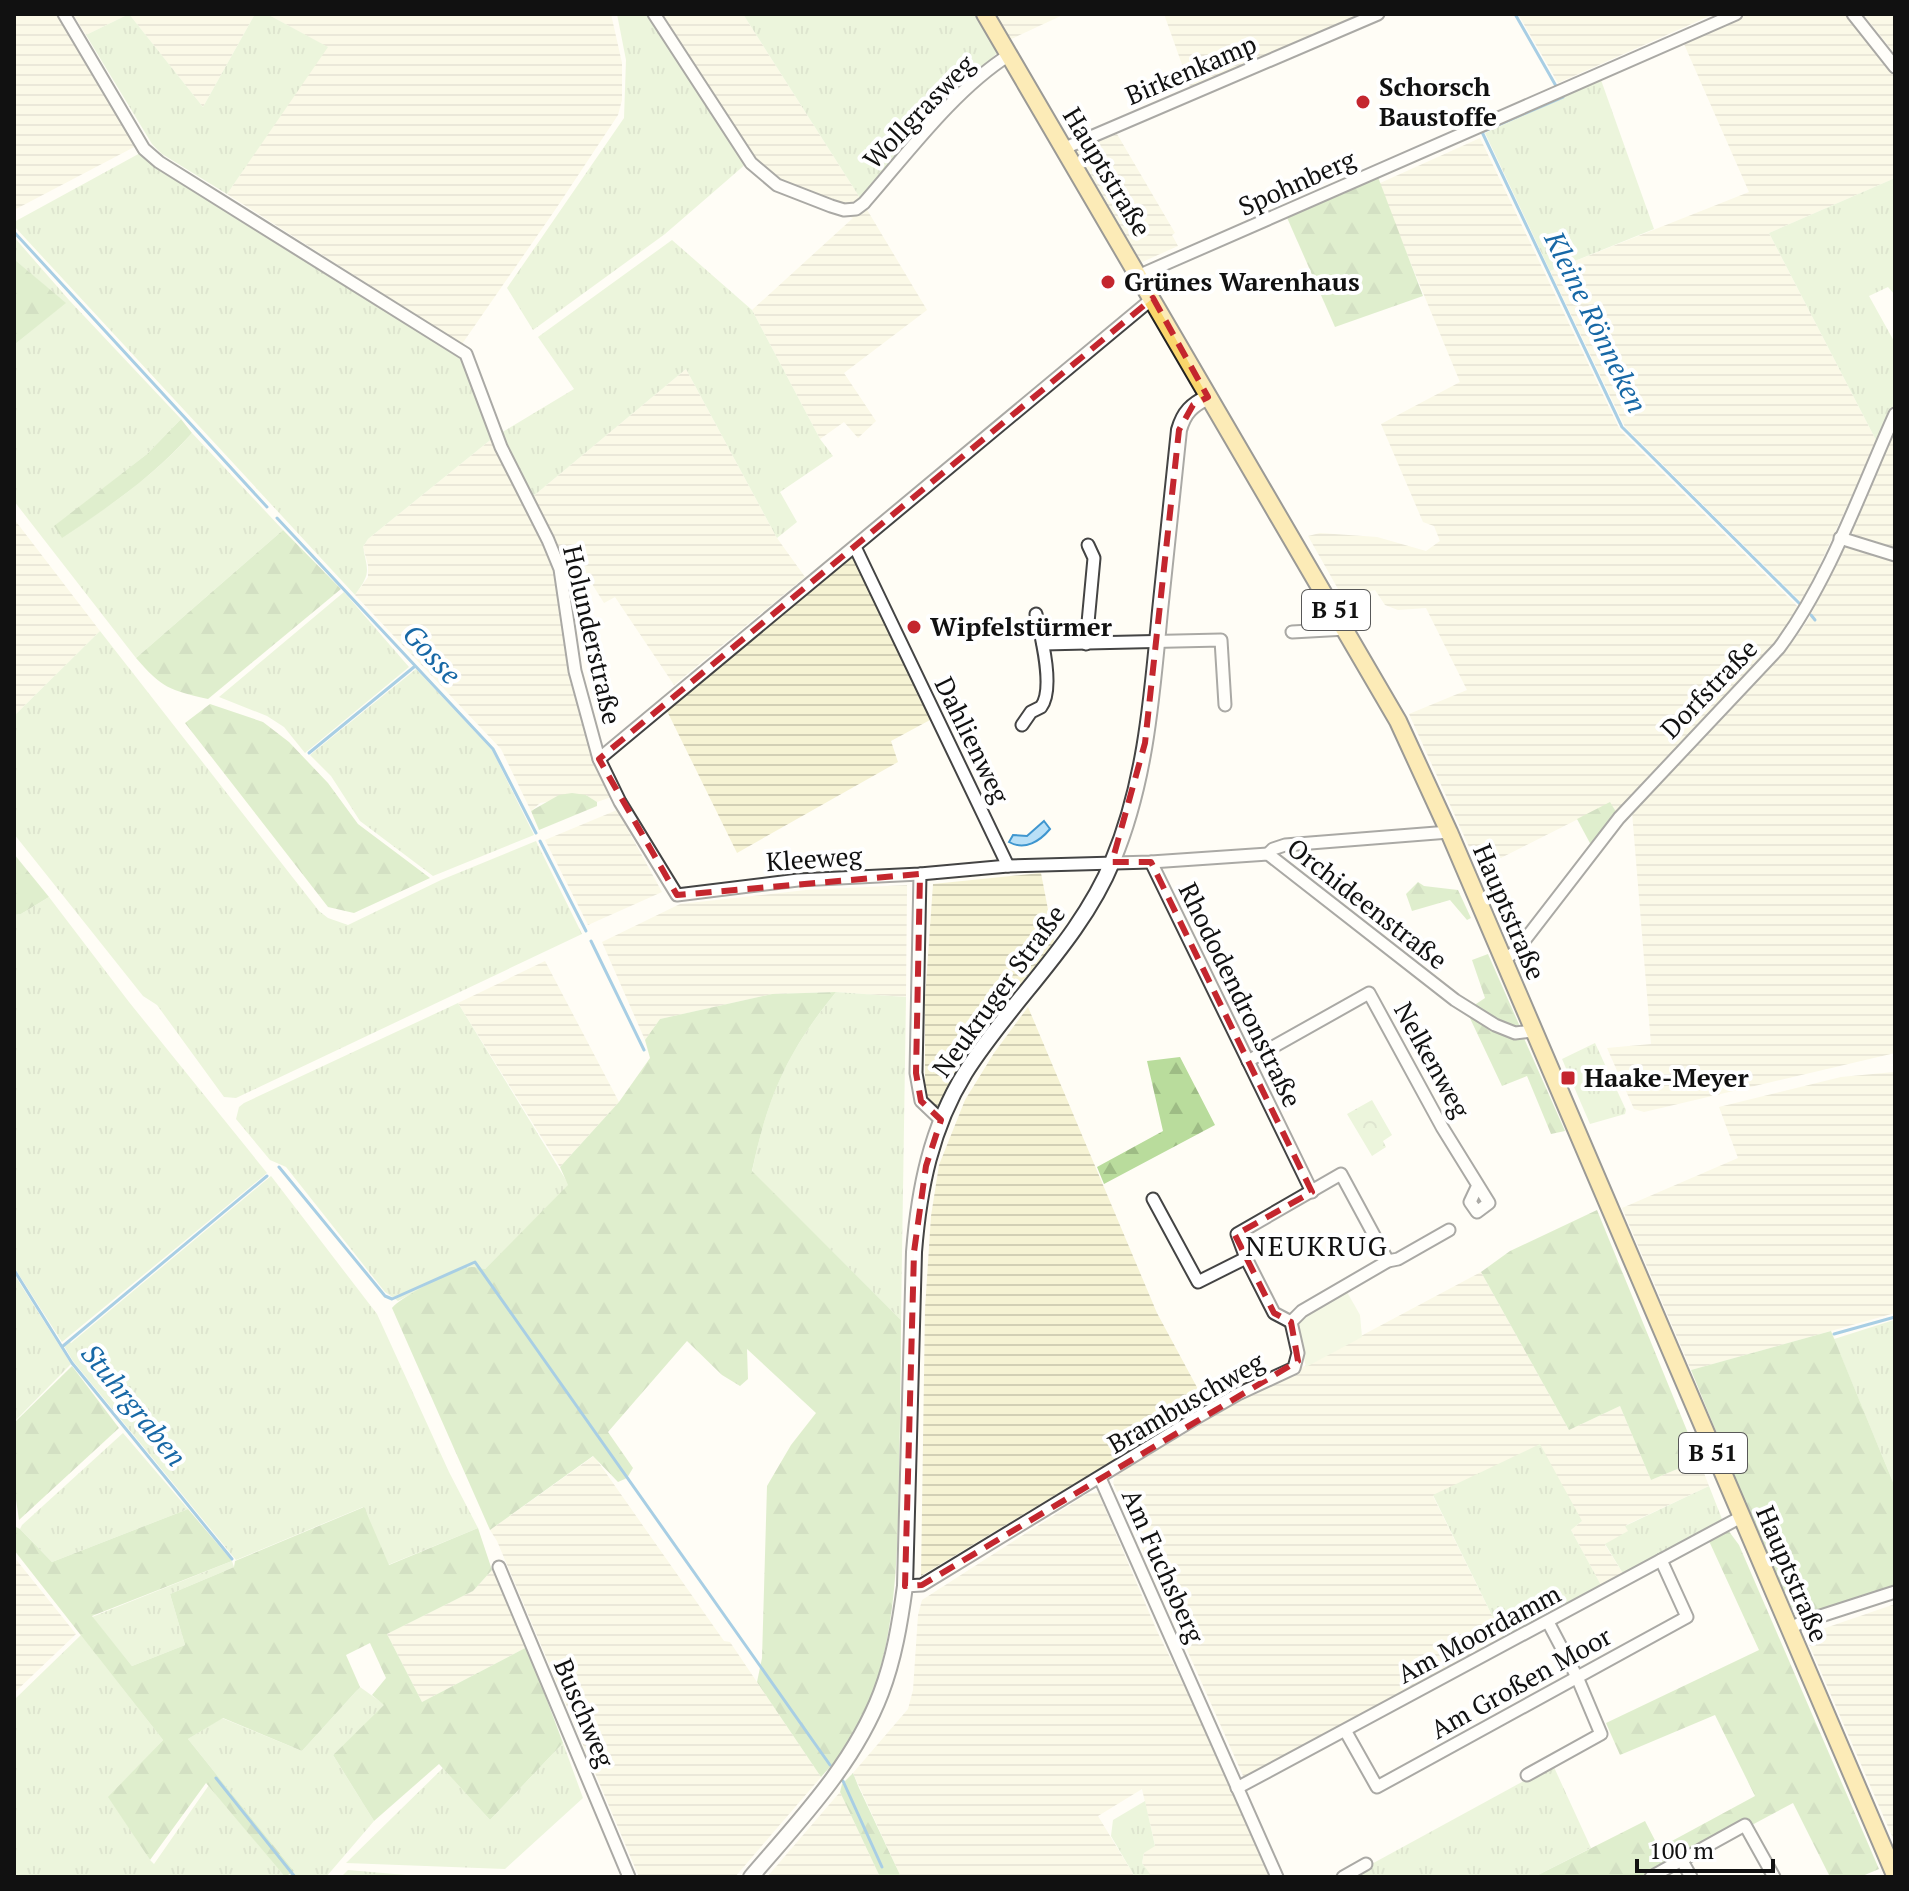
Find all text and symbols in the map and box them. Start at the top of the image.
street label: Birkenkamp [1120,26,1261,112]
street label: Wollgrasweg [855,47,981,176]
place label: Schorsch Baustoffe [1379,69,1497,133]
marker: Schorsch Baustoffe [1354,93,1372,111]
street label: Hauptstraße [1056,101,1160,242]
street label: Spohnberg [1233,141,1361,223]
water label: Kleine Rönneken [1536,224,1656,419]
place label: Grünes Warenhaus [1124,264,1360,298]
marker: Grünes Warenhaus [1099,273,1117,291]
street label: Holunderstraße [556,542,630,728]
road number: B 51 [1302,590,1370,630]
place label: Wipfelstürmer [930,609,1113,643]
water label: Gosse [395,616,470,692]
marker: Wipfelstürmer [905,618,923,636]
street label: Dorfstraße [1653,631,1764,745]
street label: Dahlienweg [928,671,1018,809]
street label: Orchideenstraße [1281,830,1455,976]
street label: Kleeweg [765,838,863,878]
street label: Hauptstraße [1466,838,1554,985]
street label: Rhododendronstraße [1172,877,1310,1113]
street label: Neukruger Straße [924,898,1072,1083]
street label: Nelkenweg [1387,996,1479,1124]
place label: Haake-Meyer [1584,1060,1749,1094]
marker: Haake-Meyer [1559,1069,1577,1087]
district label: NEUKRUG [1245,1227,1389,1264]
water label: Stuhrgraben [74,1336,195,1474]
street label: Brambuschweg [1101,1344,1270,1461]
road number: B 51 [1679,1433,1747,1473]
street label: Am Fuchsberg [1115,1483,1213,1648]
street label: Hauptstraße [1749,1500,1837,1647]
street label: Am Moordamm [1391,1576,1566,1690]
street label: Am Großen Moor [1424,1618,1617,1746]
street label: Buschweg [547,1653,623,1772]
scale bar [1637,1823,1773,1873]
text: 100 m [1649,1834,1714,1866]

